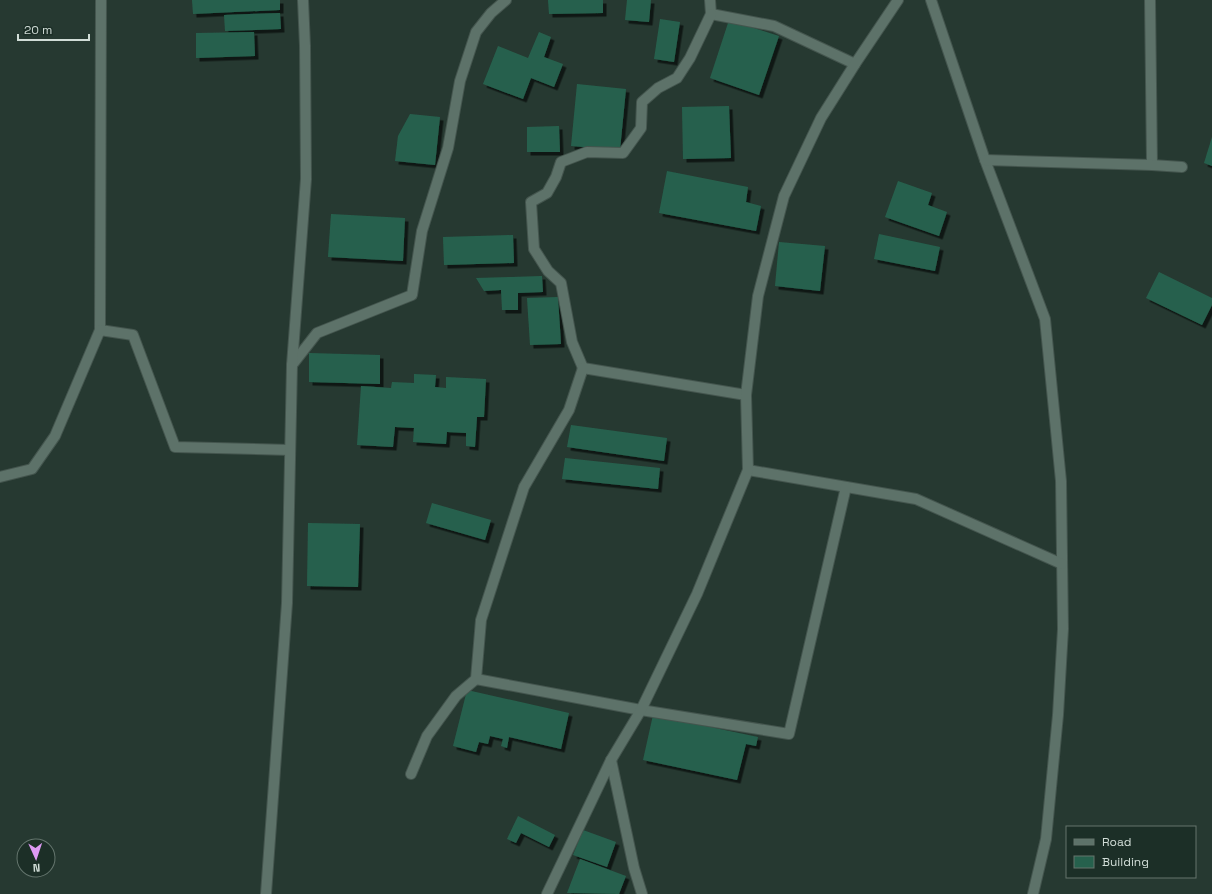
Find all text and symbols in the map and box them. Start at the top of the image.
scale bar [18,16,89,42]
text: 20 m [24,22,52,38]
legend [1066,826,1196,878]
text: Road [1102,834,1131,850]
north arrow [16,838,56,878]
text: Building [1102,854,1149,870]
text: N [32,861,41,875]

